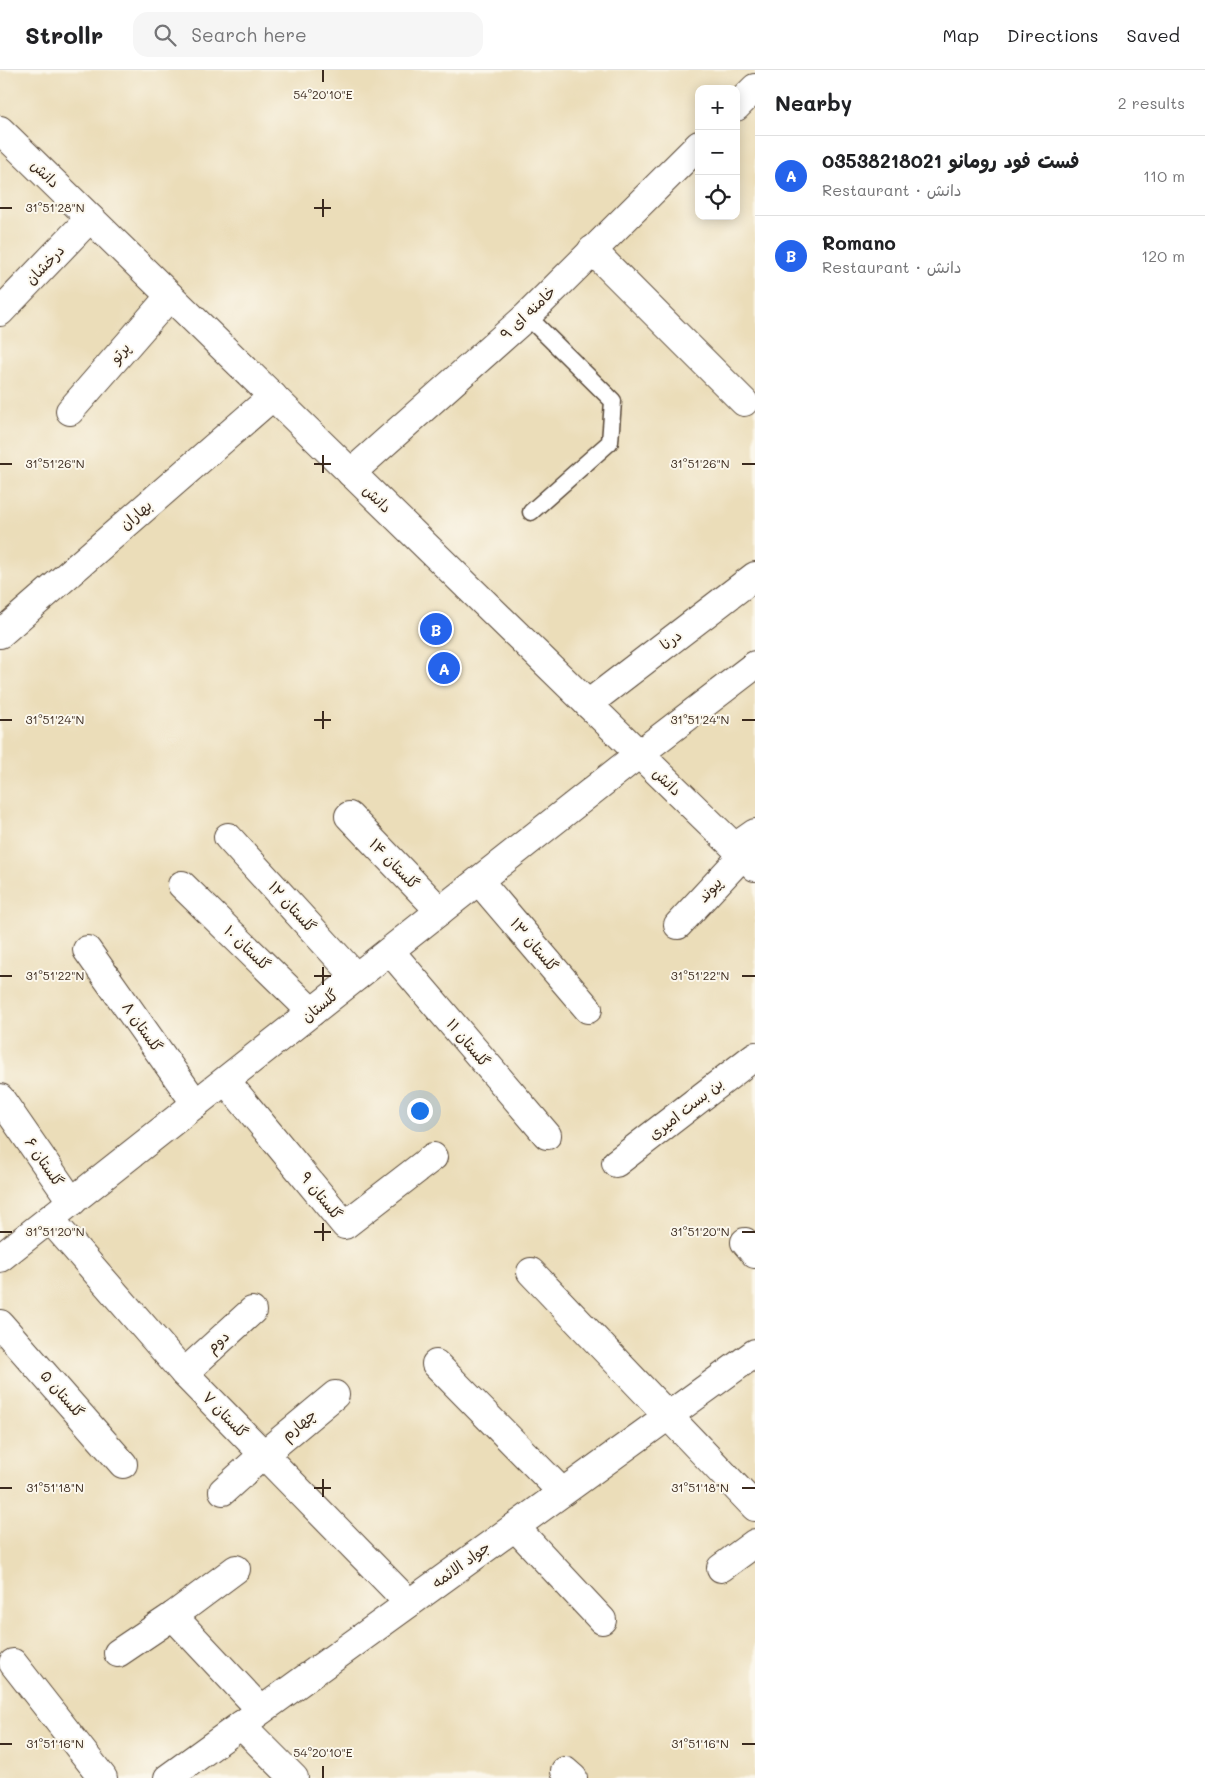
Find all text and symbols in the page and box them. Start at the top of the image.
search box [133,12,483,57]
text: Strollr [25,19,103,50]
icon: search [151,21,179,49]
text: Search here [191,22,307,47]
text: Map [942,23,979,47]
text: Directions [1007,23,1099,47]
text: Saved [1127,23,1180,47]
map controls [695,85,740,220]
button: + [695,85,740,130]
text: 54°20'10"E [293,86,353,102]
text: Nearby [775,89,852,116]
text: 2 results [1118,92,1185,113]
button: − [695,130,740,175]
text: فست فود رومانو 03538218021 [822,148,1079,173]
street label: دانش [27,155,64,192]
text: A [785,165,797,186]
text: 110 m [1143,165,1185,186]
button: locate [695,175,740,220]
text: Restaurant · دانش [822,179,962,200]
text: 31°51'28"N [25,199,85,215]
text: Romano [822,230,896,255]
street label: درخشان [20,240,68,289]
text: B [786,245,796,266]
text: 120 m [1141,245,1185,266]
text: Restaurant · دانش [822,256,962,277]
street label: خامنه ای ۹ [495,281,559,344]
street label: پرتو [104,338,135,369]
text: 31°51'26"N [25,455,85,471]
text: 31°51'26"N [670,455,730,471]
street label: دانش [359,480,396,517]
street label: بهاران [115,495,156,534]
pin: B [420,610,452,648]
street label: درنا [655,625,685,654]
pin: A [428,649,460,687]
text: 31°51'24"N [26,711,84,727]
text: 31°51'24"N [671,711,729,727]
street label: دانش [649,763,686,800]
street label: گلستان ۱۴ [365,834,424,893]
street label: پیوند [693,872,727,907]
street label: گلستان ۱۲ [264,876,321,936]
street label: گلستان ۱۳ [506,913,563,975]
street label: گلستان ۱۰ [220,920,275,974]
text: 31°51'22"N [26,967,84,983]
text: 31°51'22"N [671,967,729,983]
street label: گلستان [297,984,342,1026]
street label: گلستان ۸ [118,997,167,1056]
street label: گلستان ۱۱ [443,1014,495,1071]
street label: بن بست امیری [644,1073,727,1144]
your location [407,1098,433,1124]
street label: گلستان ۶ [21,1133,69,1190]
street label: گلستان ۹ [296,1167,347,1224]
text: 31°51'20"N [25,1223,85,1239]
text: 31°51'20"N [670,1223,730,1239]
street label: دوم [202,1326,235,1359]
street label: گلستان ۵ [36,1365,89,1421]
street label: گلستان ۷ [199,1387,253,1442]
street label: چهارم [277,1404,321,1446]
text: 31°51'18"N [26,1479,84,1495]
text: 31°51'18"N [671,1479,729,1495]
street label: جواد الائمه [427,1536,494,1592]
text: 31°51'16"N [26,1735,84,1751]
text: 31°51'16"N [671,1735,729,1751]
text: 54°20'10"E [293,1744,353,1760]

